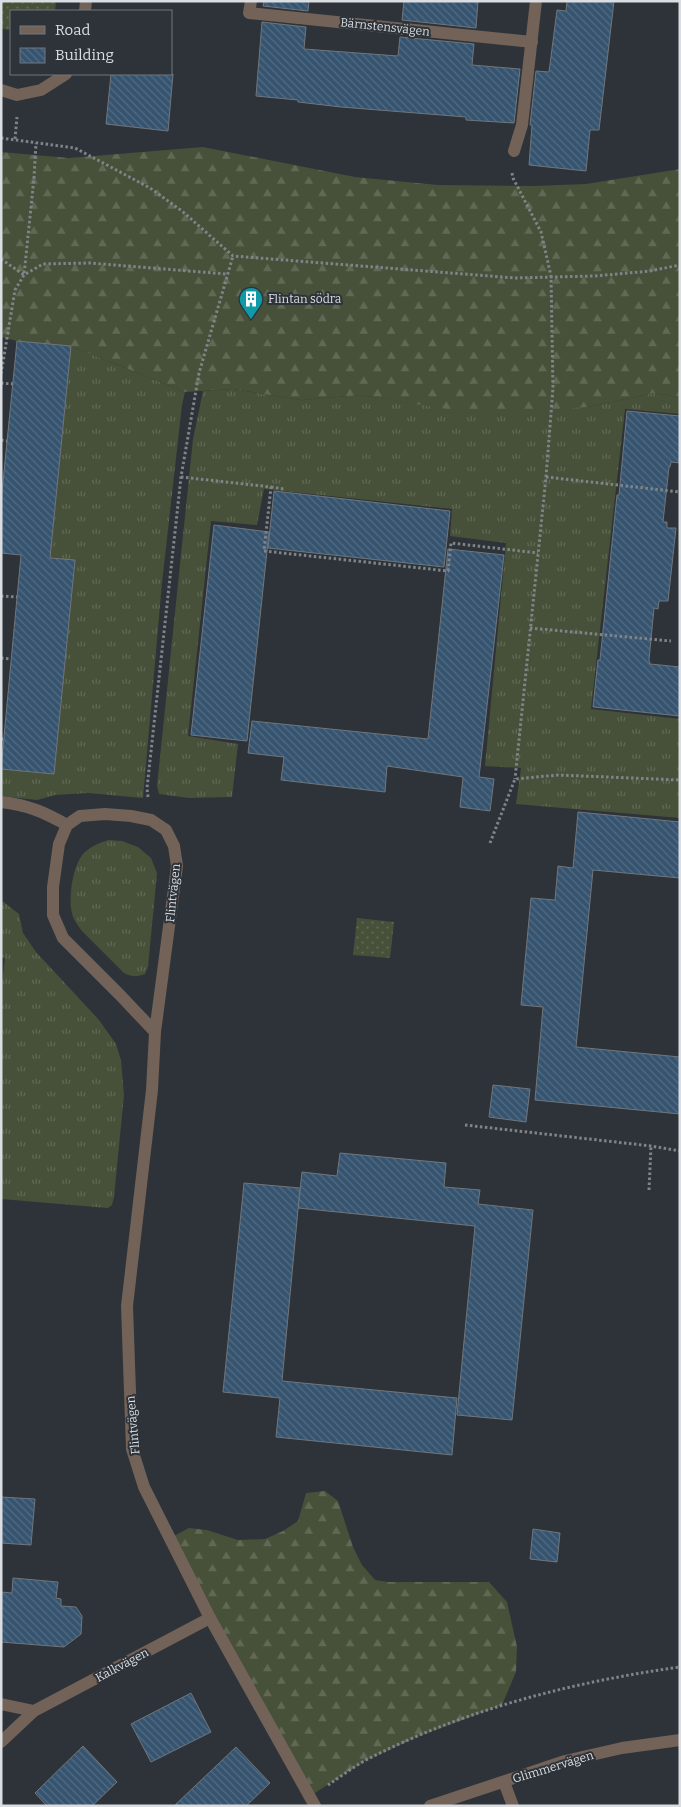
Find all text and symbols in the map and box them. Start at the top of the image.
legend [10,10,172,75]
street label: Bärnstensvägen [340,15,431,39]
text: Road [55,21,90,39]
text: Building [55,46,114,64]
building icon: Flintan södra [238,286,264,320]
place label: Flintan södra [268,292,342,306]
street label: Flintvägen [163,863,183,923]
street label: Flintvägen [123,1395,143,1455]
street label: Kalkvägen [93,1645,151,1685]
street label: Glimmervägen [511,1748,596,1786]

